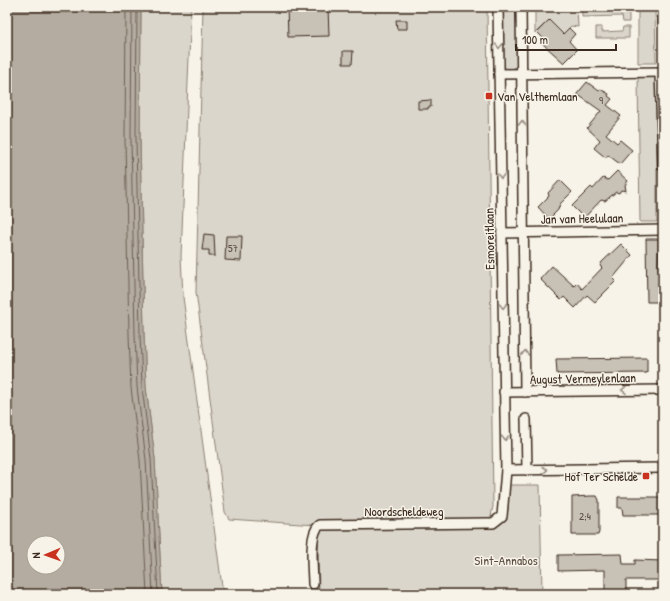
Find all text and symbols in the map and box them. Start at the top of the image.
scale bar [516,26,616,52]
text: 100 m [522,31,548,48]
one-way arrow [495,43,503,49]
place label: Van Velthemlaan [497,87,578,105]
marker: Van Velthemlaan [484,91,494,101]
house number: 9 [599,93,603,107]
one-way arrow [518,120,526,126]
one-way arrow [497,173,505,179]
street label: Esmoreitlaan [479,208,499,270]
street label: Jan van Heelulaan [541,208,624,228]
house number: 57 [228,241,238,255]
one-way arrow [499,303,507,309]
one-way arrow [521,350,529,356]
street label: August Vermeylenlaan [530,368,636,388]
one-way arrow [621,386,627,394]
one-way arrow [501,435,509,441]
one-way arrow [542,465,548,474]
place label: Hof Ter Schelde [564,467,638,485]
marker: Hof Ter Schelde [641,471,651,481]
street label: Noordscheldeweg [365,502,444,520]
house number: 2;4 [579,509,591,523]
north arrow [26,535,66,575]
park label: Sint-Annabos [474,551,538,569]
text: N [29,552,43,559]

